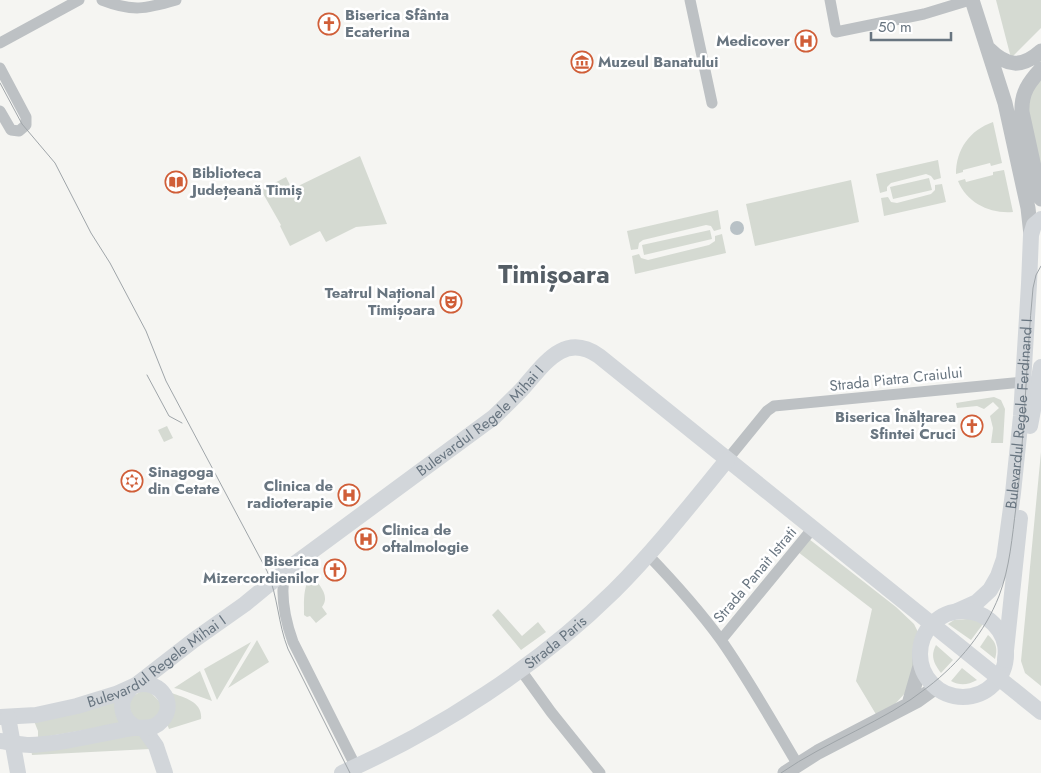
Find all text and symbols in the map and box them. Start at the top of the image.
place label: Biserica Sfânta Ecaterina [345,4,449,43]
scale bar [871,10,951,42]
church icon: Biserica Sfânta Ecaterina [317,12,341,36]
text: 50 m [878,16,912,38]
hospital icon: Medicover [794,29,818,53]
place label: Medicover [716,30,791,52]
museum icon: Muzeul Banatului [570,50,594,74]
place label: Muzeul Banatului [598,51,718,73]
place label: Biblioteca Județeană Timiș [189,162,302,201]
library icon: Biblioteca Județeană Timiș [164,170,188,194]
district label: Timișoara [498,256,610,292]
place label: Teatrul Național Timișoara [325,282,435,321]
theatre icon: Teatrul Național Timișoara [439,290,463,314]
street label: Bulevardul Regele Ferdinand I [1000,318,1038,510]
street label: Bulevardul Regele Mihai I [412,360,549,482]
street label: Strada Piatra Craiului [828,361,964,397]
place label: Biserica Înălțarea Sfintei Cruci [835,406,956,445]
church icon: Biserica Înălțarea Sfintei Cruci [960,414,984,438]
place label: Sinagoga din Cetate [148,461,220,500]
synagogue icon: Sinagoga din Cetate [120,469,144,493]
place label: Clinica de radioterapie [247,475,333,514]
hospital icon: Clinica de radioterapie [337,483,361,507]
place label: Clinica de oftalmologie [382,519,469,558]
street label: Strada Panait Istrati [708,522,802,628]
hospital icon: Clinica de oftalmologie [354,527,378,551]
place label: Biserica Mizercordienilor [203,550,320,589]
church icon: Biserica Mizercordienilor [323,558,347,582]
street label: Bulevardul Regele Mihai I [84,610,230,713]
street label: Strada Paris [520,610,592,674]

